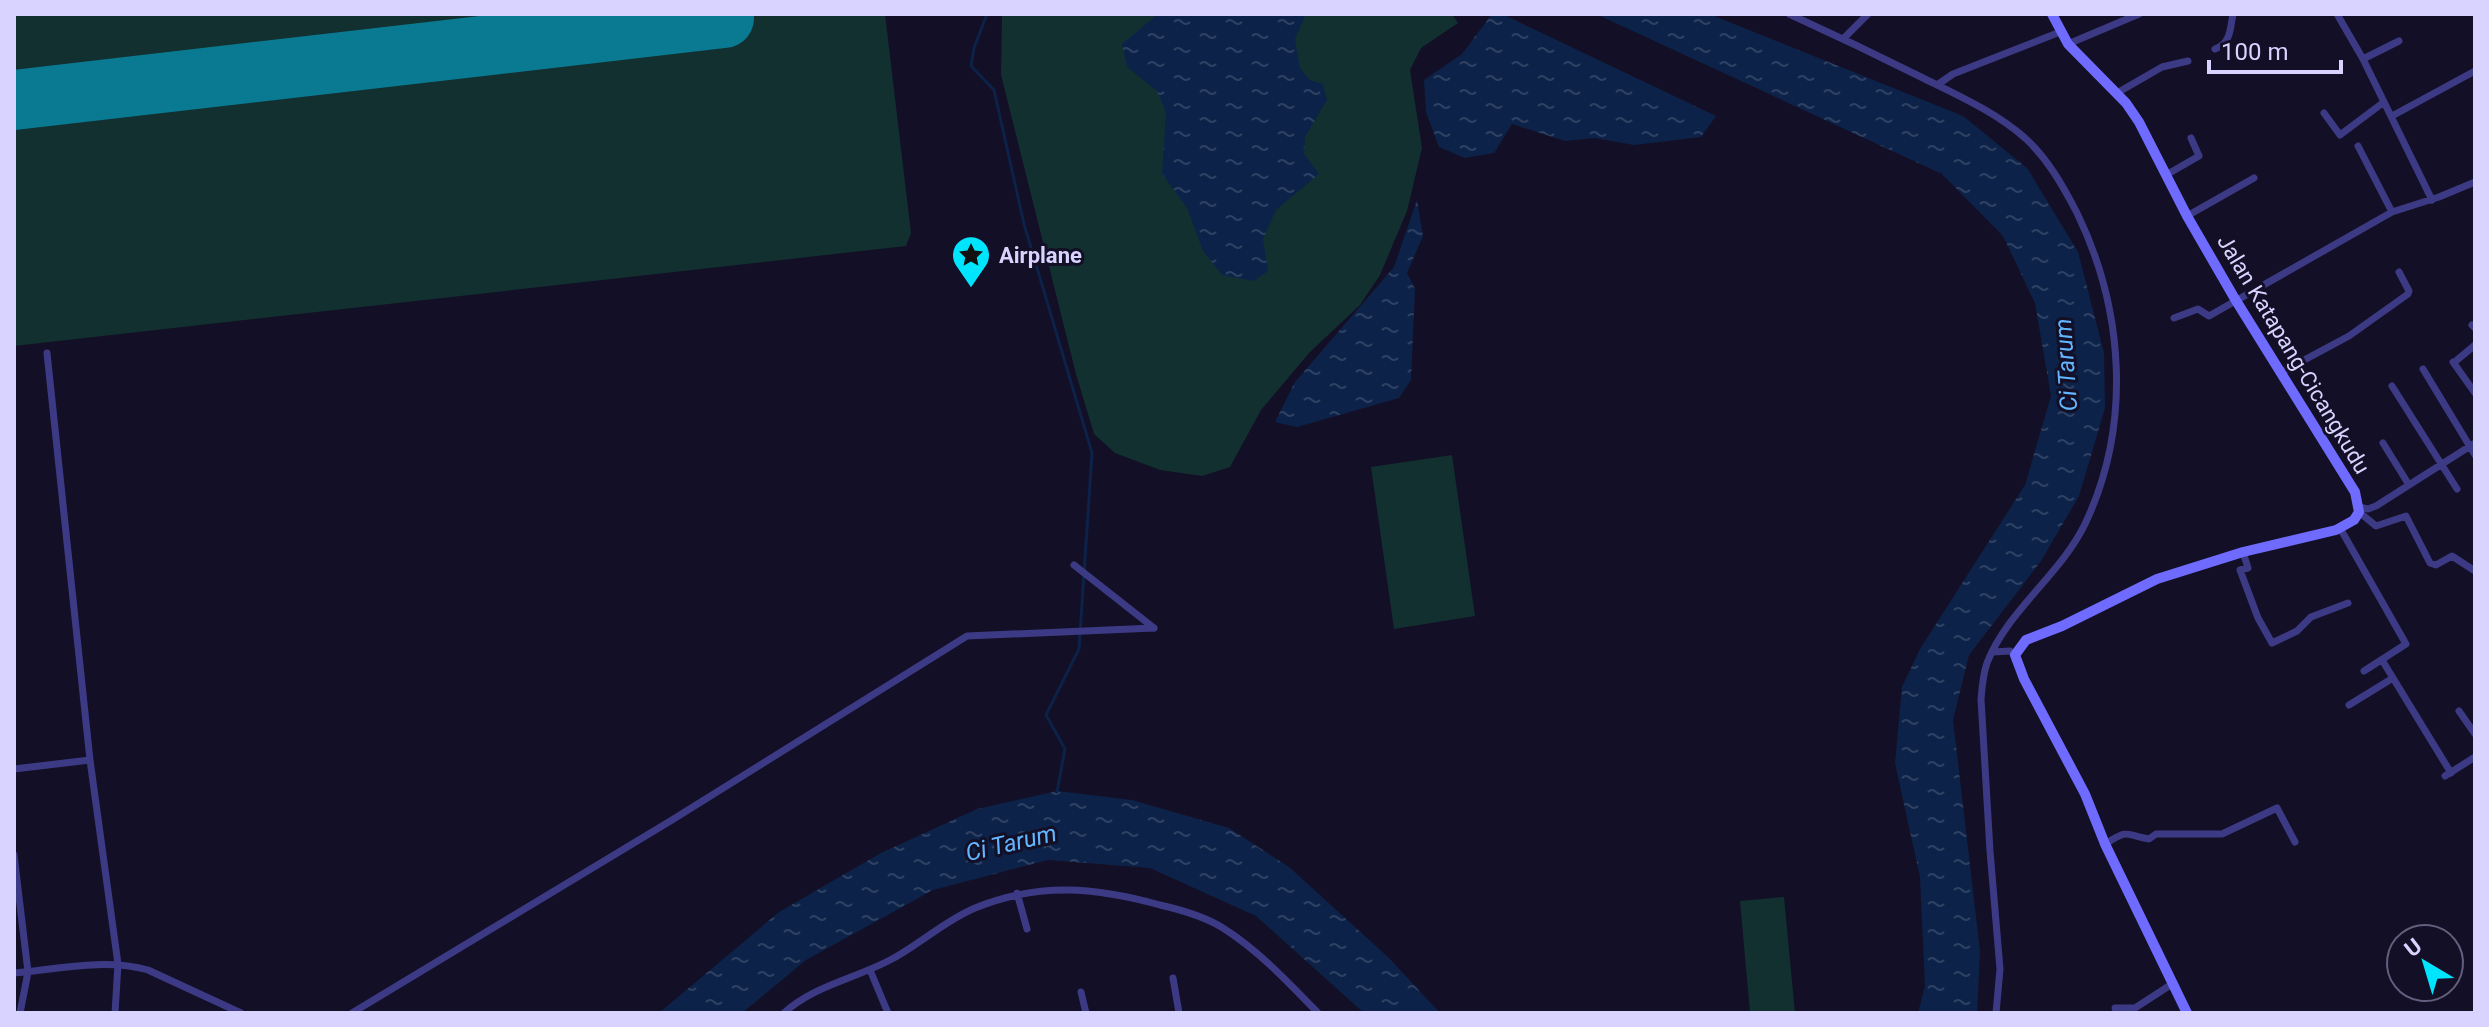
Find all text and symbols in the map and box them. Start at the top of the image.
scale bar [2209,24,2341,74]
text: 100 m [2221,38,2288,66]
street label: Jalan Katapang-Cicangkudu [2212,230,2375,478]
place icon: Airplane [950,234,992,289]
place label: Airplane [999,243,1082,268]
water label: Ci Tarum [2049,318,2083,412]
water label: Ci Tarum [963,819,1059,867]
north arrow [2385,923,2465,1003]
text: U [2400,933,2426,962]

